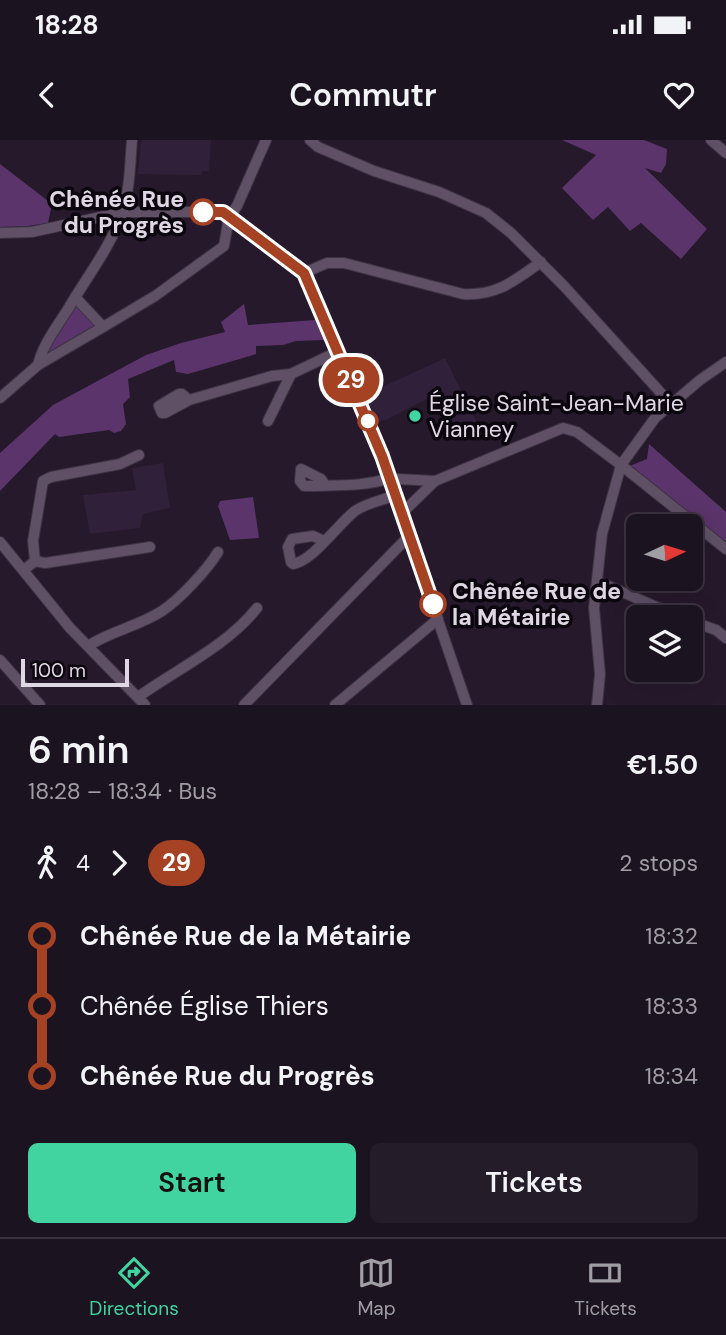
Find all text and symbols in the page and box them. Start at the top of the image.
text: 18:28 [35,8,99,42]
text: Commutr [289,74,437,116]
icon: back [28,76,66,114]
icon: heart [660,76,698,114]
place label: Chênée Rue du Progrès [49,184,184,240]
marker: Chênée Rue du Progrès [190,199,216,225]
line badge: 29 [320,357,382,403]
text: 29 [337,364,366,395]
place label: Église Saint-Jean-Marie Vianney [429,388,684,444]
marker: Église Saint-Jean-Marie Vianney [407,408,423,424]
unlabelled marker [358,411,378,431]
north arrow [626,514,704,592]
map controls [626,514,703,682]
place label: Chênée Rue de la Métairie [452,576,621,632]
marker: Chênée Rue de la Métairie [420,591,446,617]
button: layers [626,605,703,682]
scale bar [21,656,130,688]
text: 100 m [32,658,86,683]
text: 6 min [28,725,130,775]
text: €1.50 [627,748,698,782]
text: 18:28 – 18:34 · Bus [28,776,217,806]
icon: walk [28,844,66,882]
icon: forward [100,844,138,882]
text: 29 [162,847,191,878]
text: 4 [76,848,90,878]
text: 2 stops [619,848,698,878]
text: Chênée Rue de la Métairie [80,919,411,953]
text: 18:32 [645,921,698,951]
text: Chênée Église Thiers [80,989,329,1023]
text: 18:33 [645,991,698,1021]
text: Chênée Rue du Progrès [80,1059,375,1093]
text: 18:34 [645,1061,698,1091]
button: Start [28,1143,356,1223]
button: Tickets [370,1143,698,1223]
tab: Directions [89,1254,179,1321]
tab: Map [357,1254,396,1321]
tab: Tickets [574,1254,637,1321]

